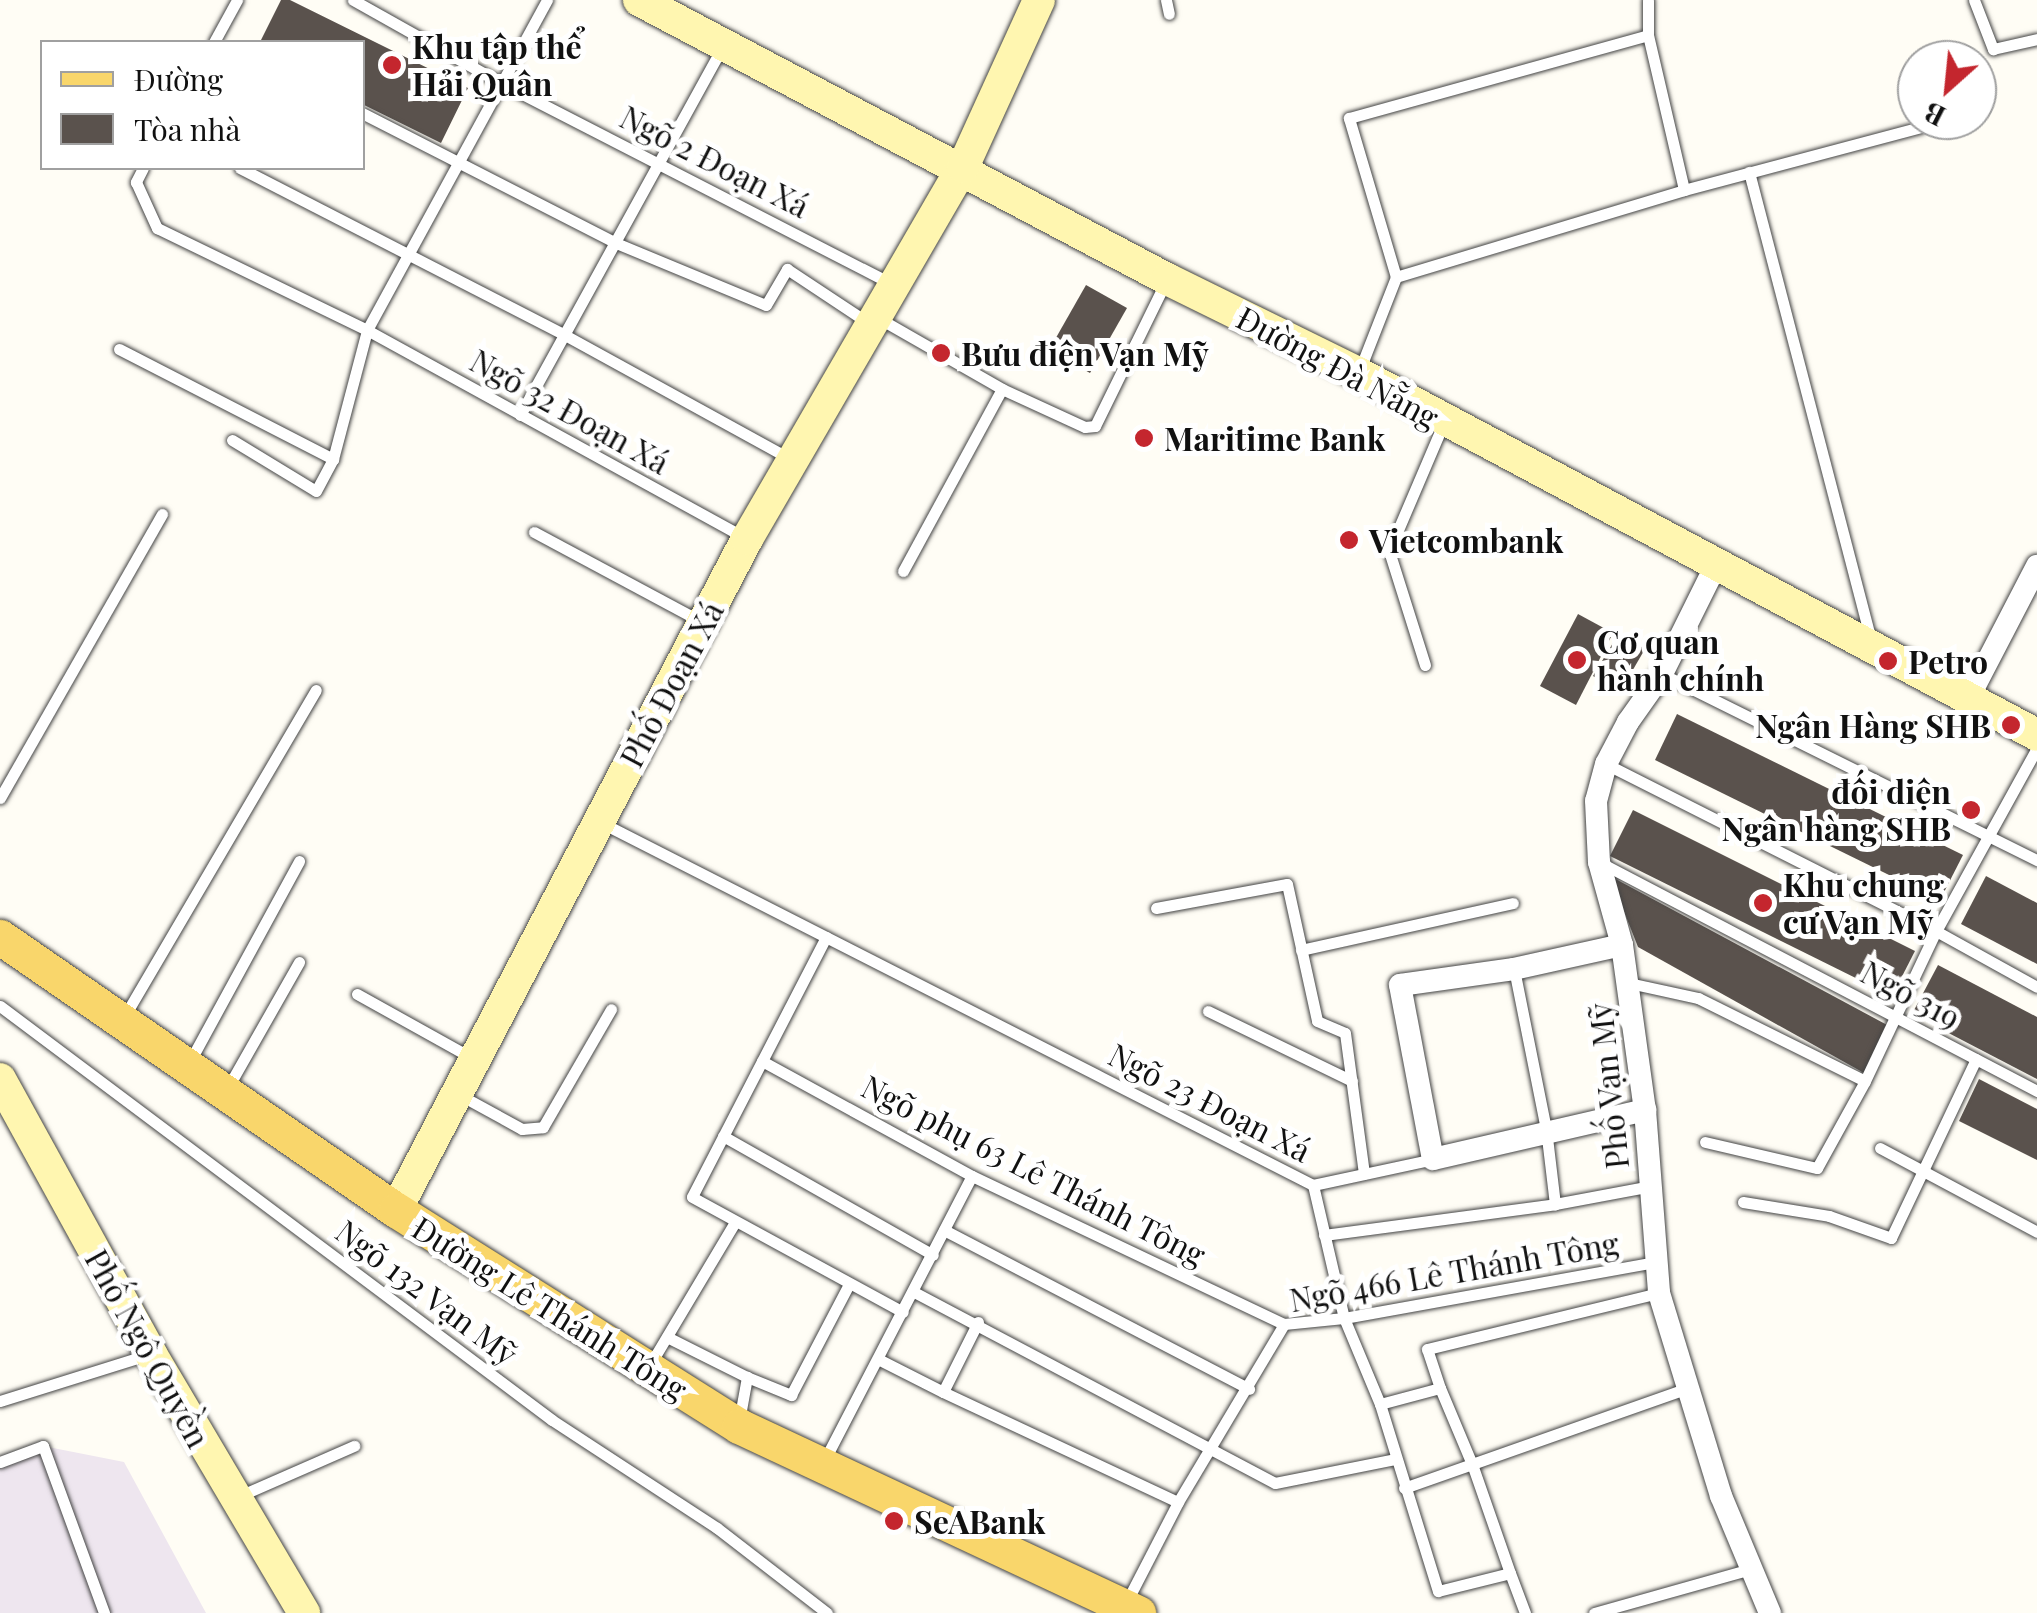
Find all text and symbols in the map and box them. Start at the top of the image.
place label: Khu tập thể Hải Quân [412,28,582,103]
legend [40,40,365,170]
north arrow [1897,40,1997,140]
marker: Khu tập thể Hải Quân [381,54,403,76]
text: Đường [134,59,223,99]
text: B [1917,95,1951,136]
street label: Ngõ 2 Đoạn Xá [614,97,816,225]
text: Tòa nhà [134,109,240,149]
street label: Đường Đà Nẵng [1230,298,1446,436]
place label: Bưu điện Vạn Mỹ [961,334,1210,372]
street label: Ngõ 32 Đoạn Xá [464,340,676,482]
marker: Bưu điện Vạn Mỹ [930,342,952,364]
place label: Maritime Bank [1164,419,1385,457]
marker: Maritime Bank [1133,427,1155,449]
place label: Vietcombank [1369,521,1563,559]
marker: Vietcombank [1338,529,1360,551]
street label: Phố Đoạn Xá [611,594,731,774]
place label: Cơ quan hành chính [1597,623,1764,698]
place label: Petro [1908,642,1988,680]
marker: Cơ quan hành chính [1566,649,1588,671]
marker: Petro [1877,650,1899,672]
place label: Ngân Hàng SHB [1755,706,1991,744]
marker: Ngân Hàng SHB [2000,714,2022,736]
place label: đối diện Ngân hàng SHB [1721,773,1951,848]
marker: đối diện Ngân hàng SHB [1960,799,1982,821]
place label: Khu chung cư Vạn Mỹ [1783,866,1944,941]
marker: Khu chung cư Vạn Mỹ [1752,892,1774,914]
street label: Ngõ 319 [1855,952,1967,1036]
street label: Phố Vạn Mỹ [1580,1000,1636,1172]
street label: Ngõ 23 Đoạn Xá [1103,1035,1317,1169]
street label: Ngõ phụ 63 Lê Thánh Tông [855,1066,1213,1274]
street label: Đường Lê Thánh Tông [405,1207,695,1409]
street label: Ngõ 132 Vạn Mỹ [328,1211,526,1373]
street label: Ngõ 466 Lê Thánh Tông [1285,1223,1623,1319]
street label: Phố Ngô Quyền [78,1242,218,1454]
place label: SeABank [914,1502,1046,1540]
marker: SeABank [883,1510,905,1532]

